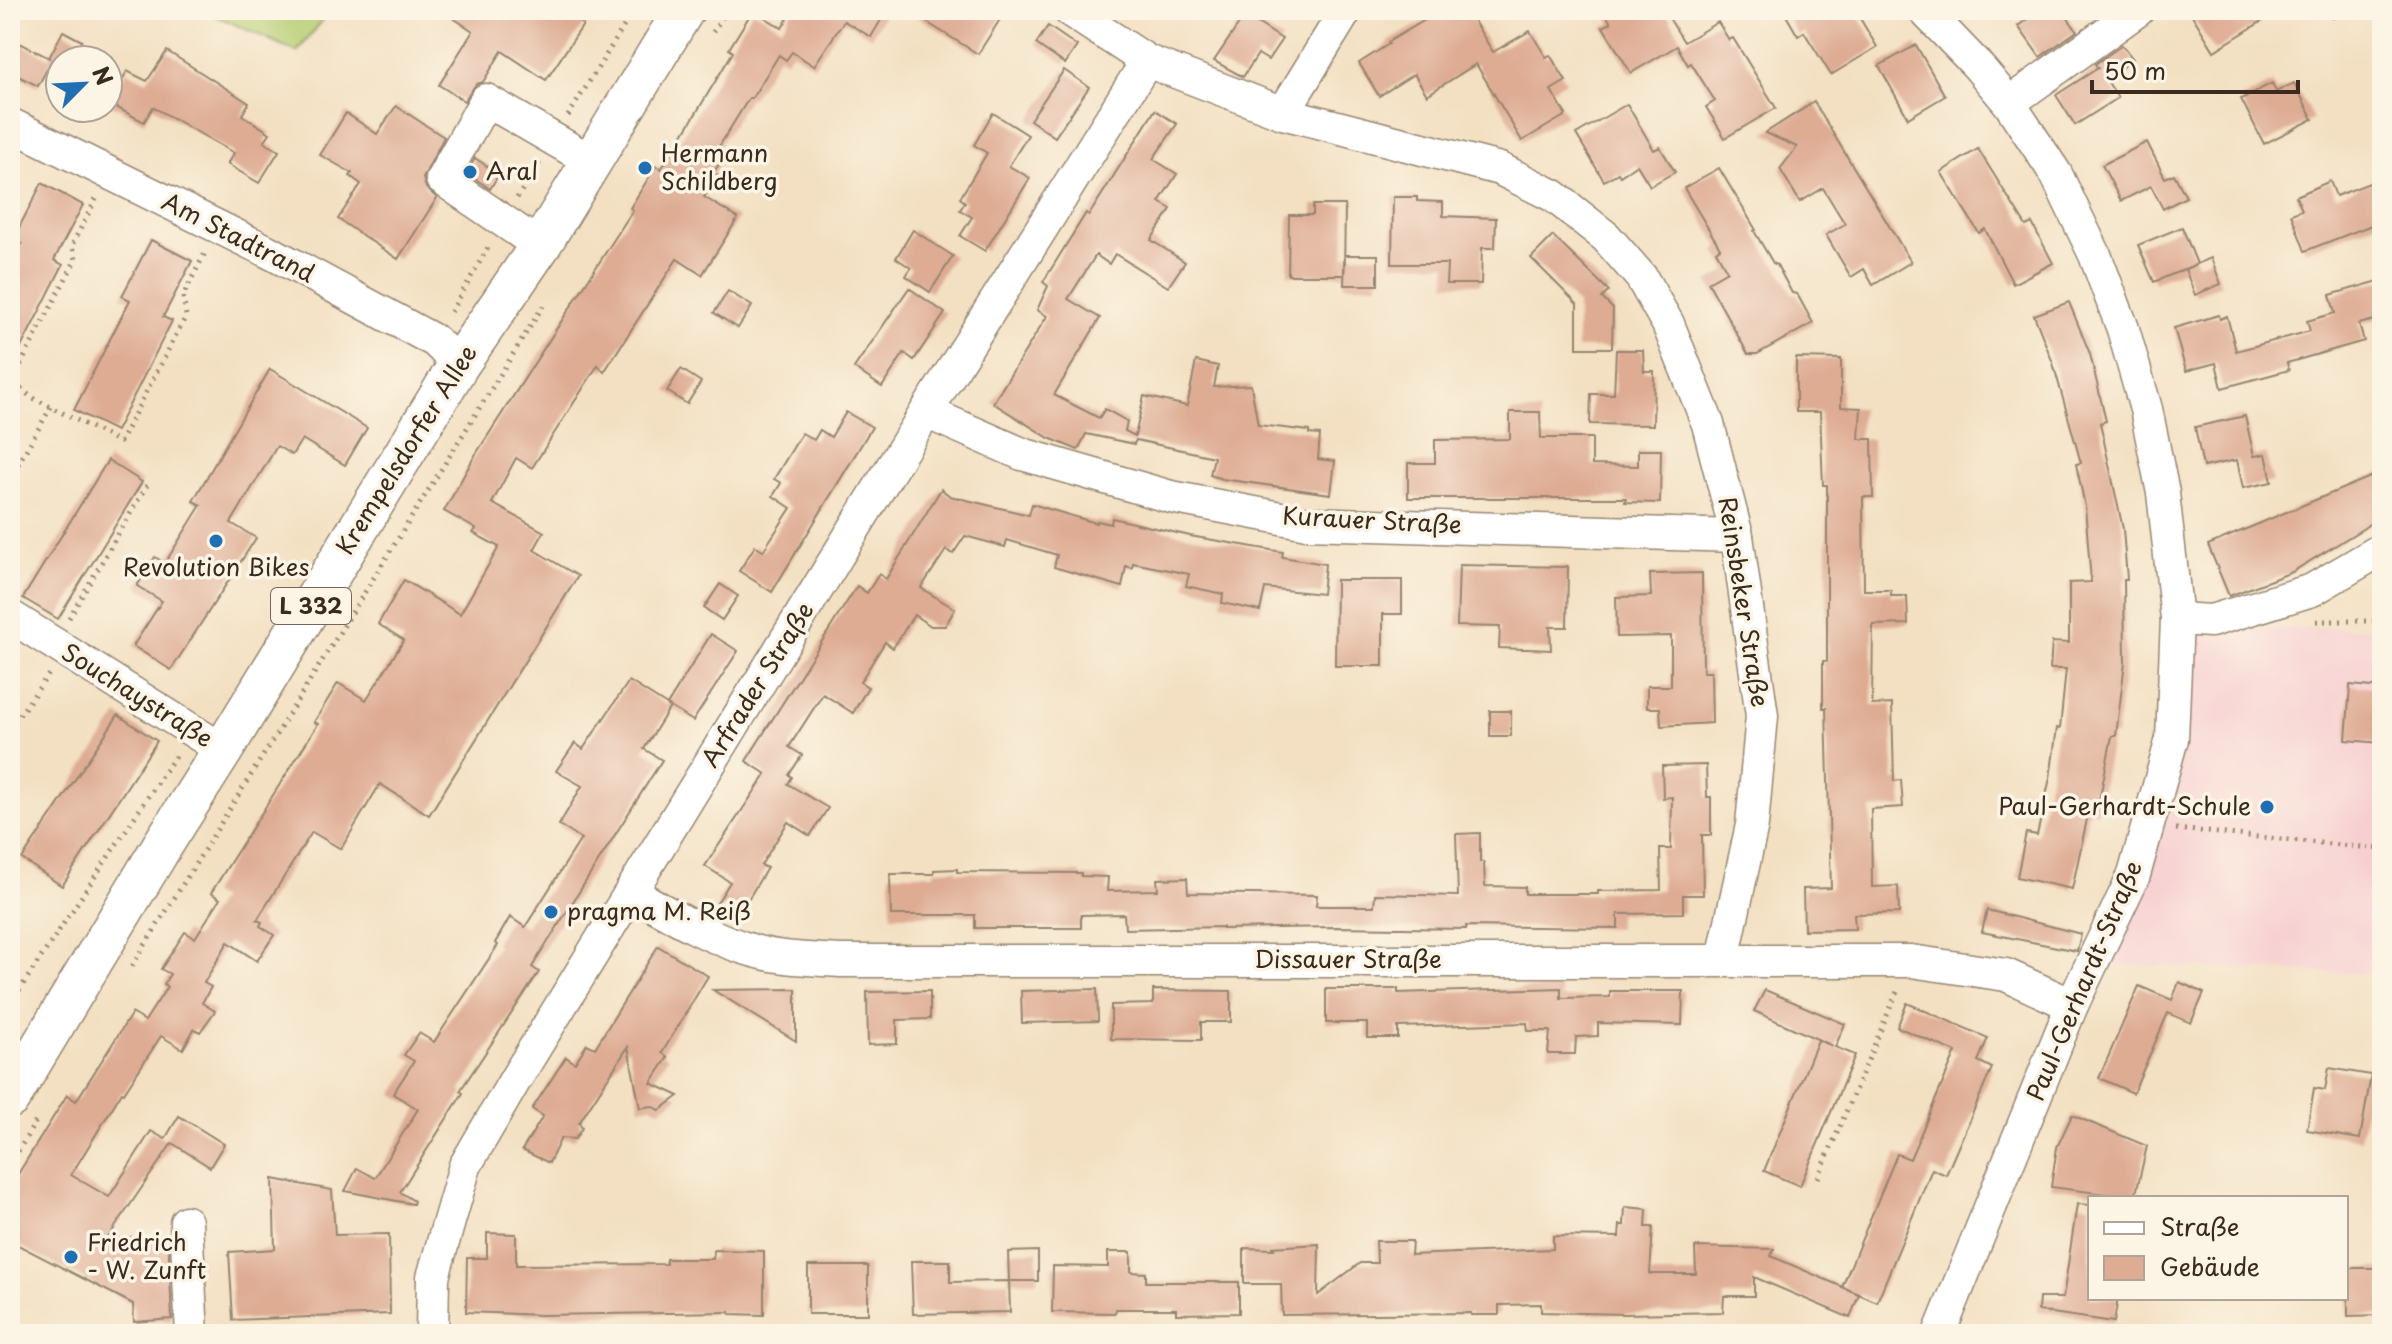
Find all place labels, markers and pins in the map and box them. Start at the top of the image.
place label: Hermann Schildberg [661,134,778,198]
place label: Aral [486,152,538,188]
marker: Hermann Schildberg [636,159,654,177]
marker: Aral [461,163,479,181]
marker: Revolution Bikes [207,532,225,550]
place label: Revolution Bikes [123,548,309,584]
place label: Paul-Gerhardt-Schule [1998,787,2251,823]
marker: Paul-Gerhardt-Schule [2258,798,2276,816]
place label: pragma M. Reiß [567,892,751,928]
marker: pragma M. Reiß [542,903,560,921]
place label: Friedrich - W. Zunft [87,1223,206,1287]
marker: Friedrich - W. Zunft [62,1248,80,1266]

